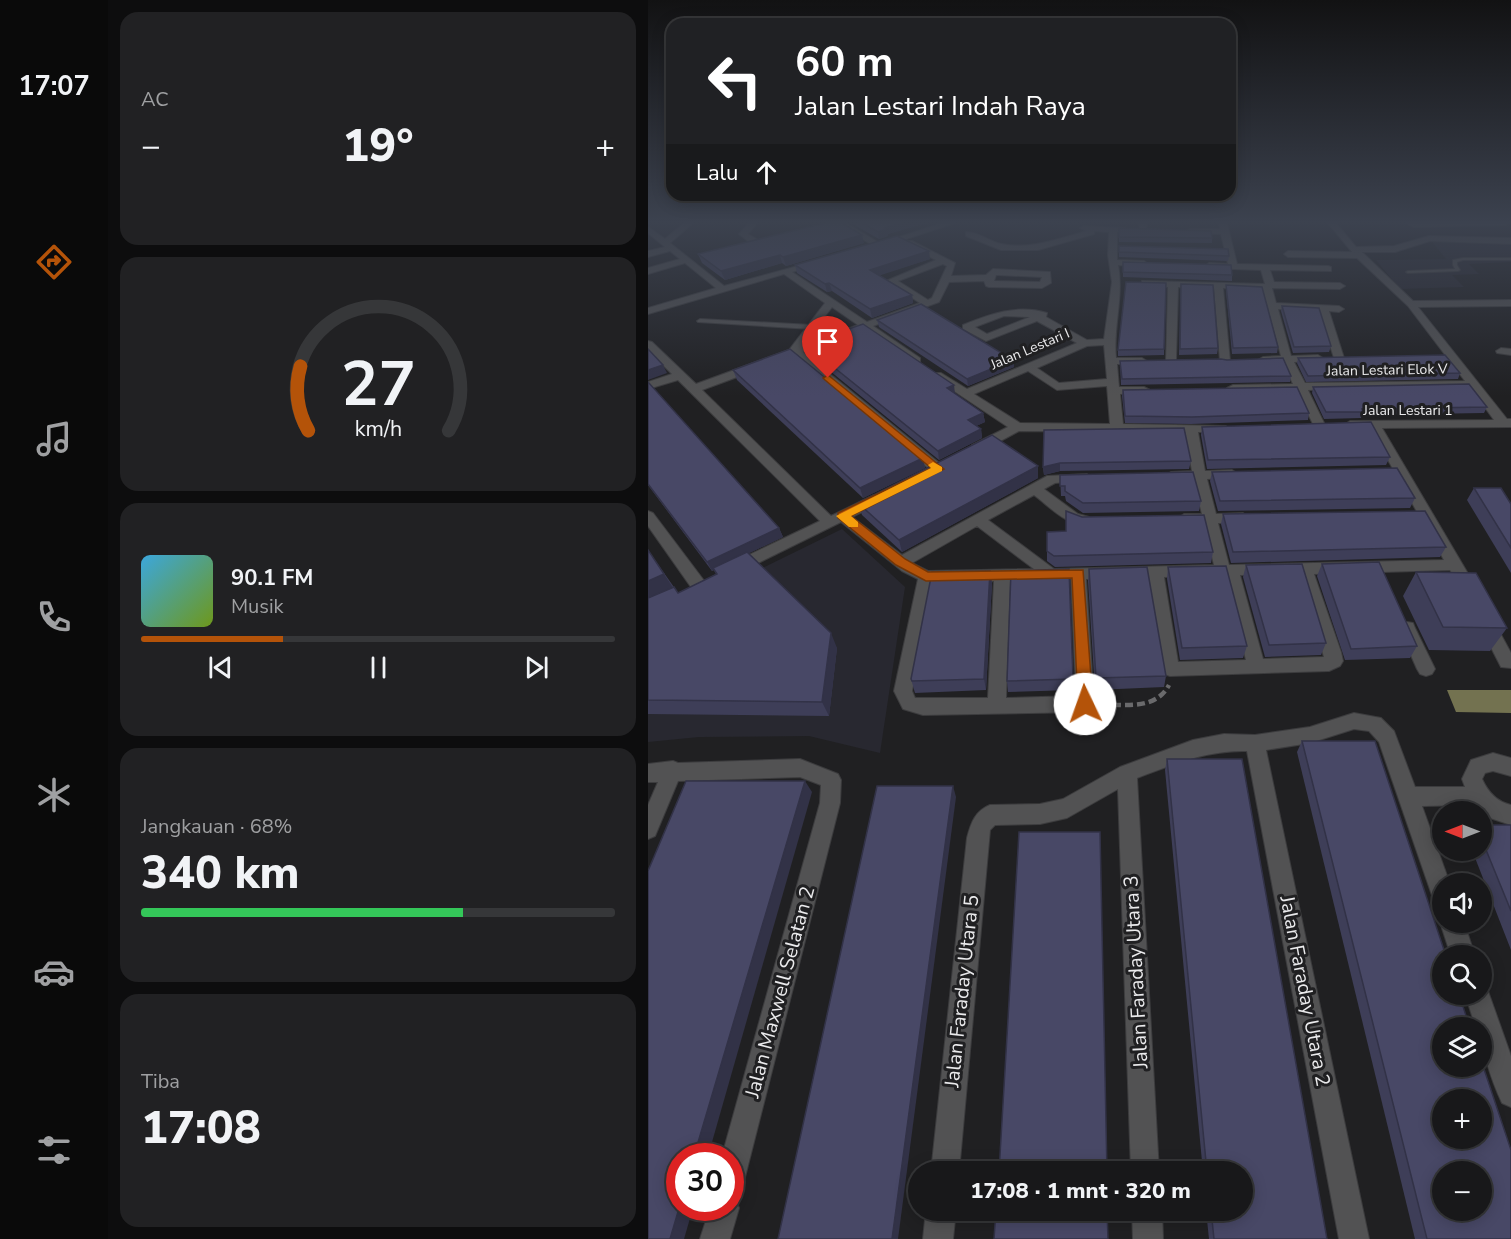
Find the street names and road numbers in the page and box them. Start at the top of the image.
street label: Jalan Lestari I [986,324,1073,375]
street label: Jalan Lestari Elok V [1325,359,1448,381]
street label: Jalan Lestari 1 [1362,401,1453,420]
street label: Jalan Faraday Utara 3 [1117,875,1155,1070]
street label: Jalan Maxwell Selatan 2 [738,883,821,1102]
street label: Jalan Faraday Utara 2 [1273,892,1337,1089]
street label: Jalan Faraday Utara 5 [938,893,986,1090]

